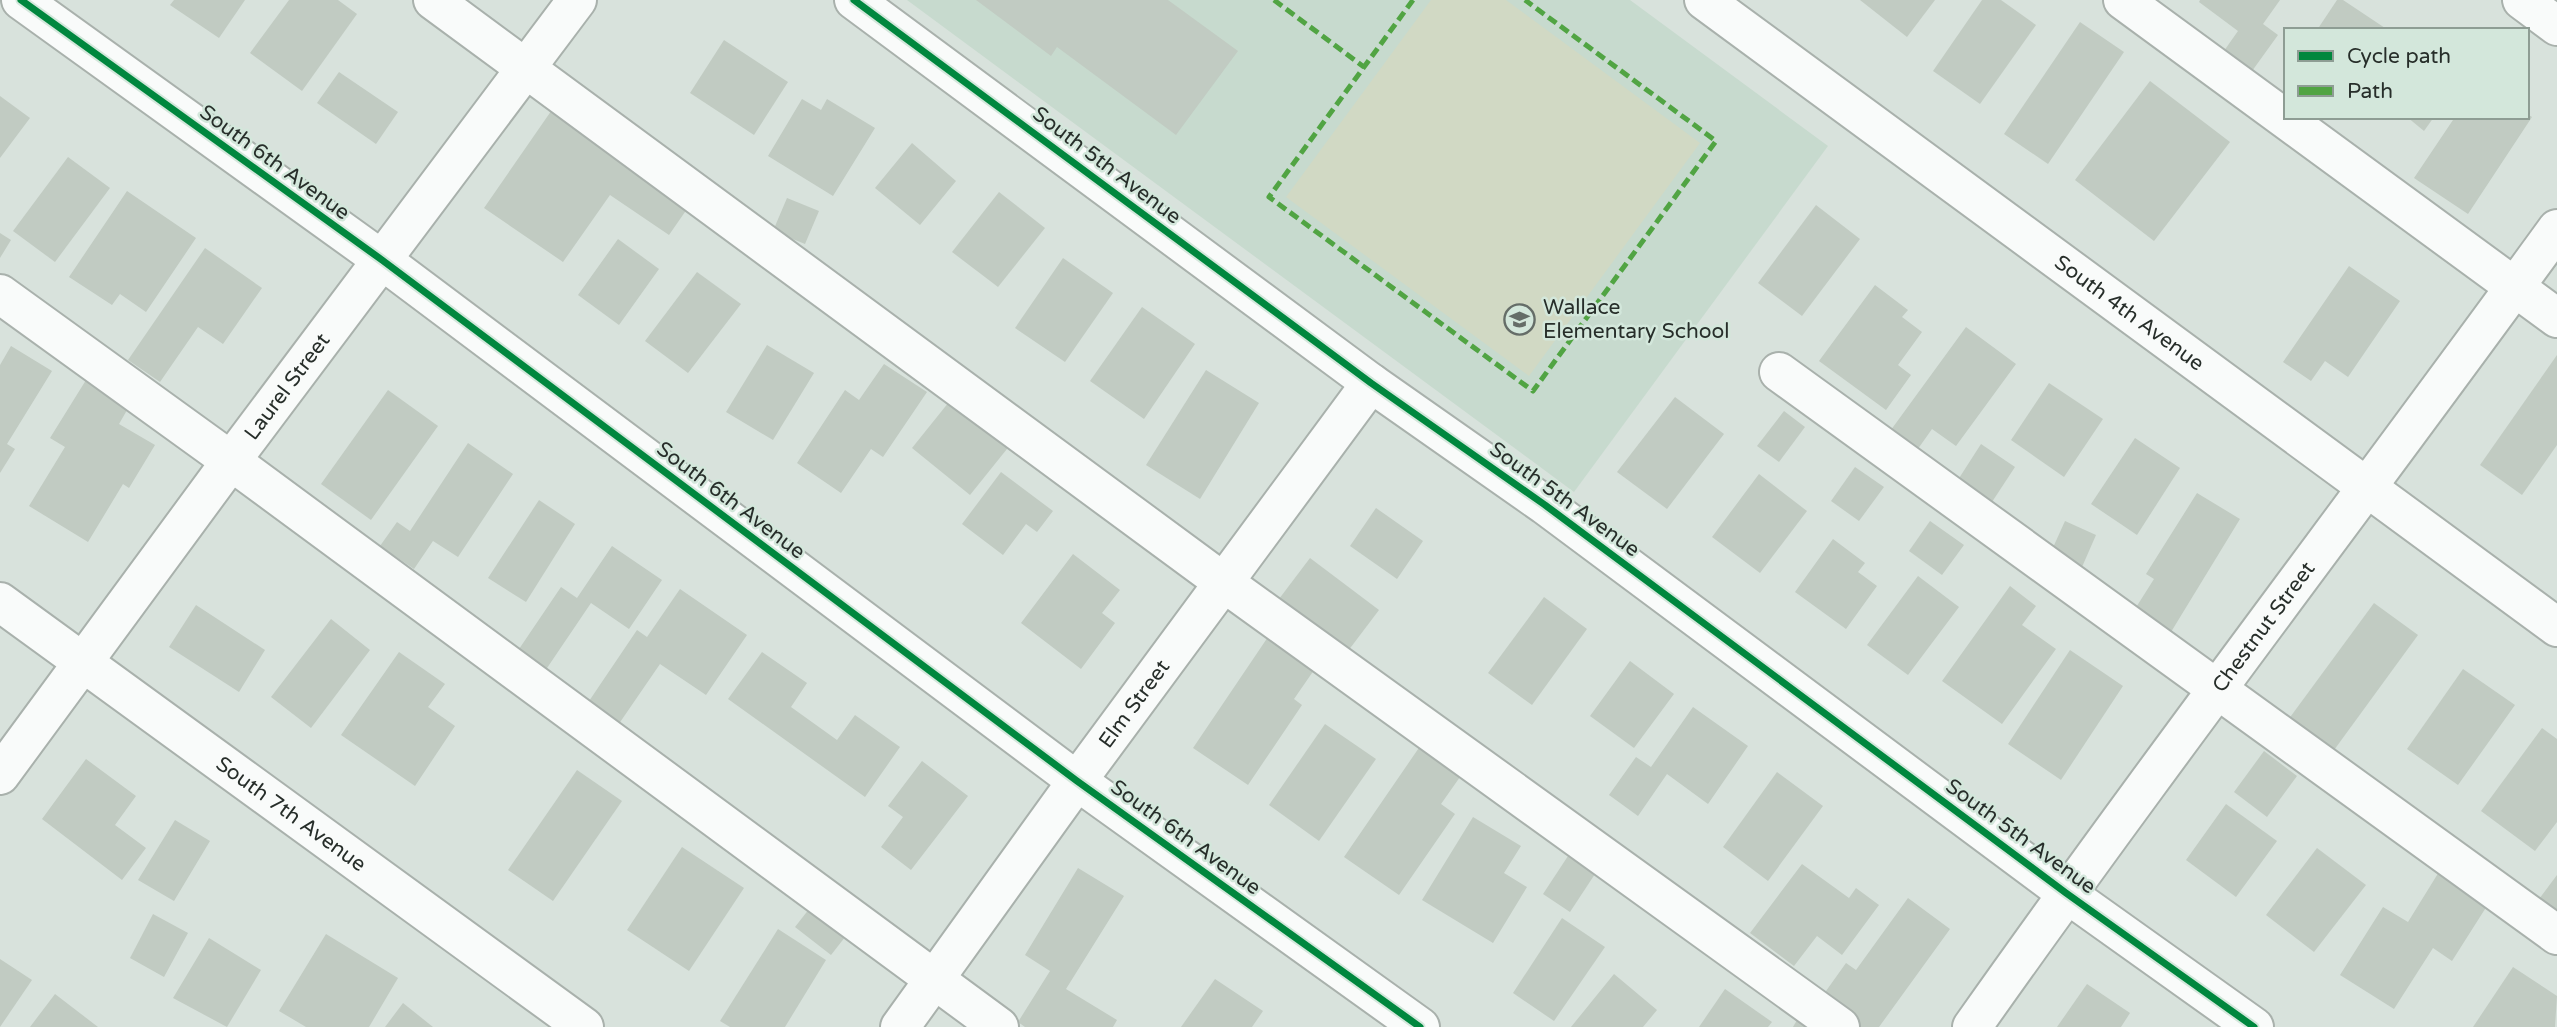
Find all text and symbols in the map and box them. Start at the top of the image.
legend [2284,28,2529,119]
text: Cycle path [2347,44,2451,69]
text: Path [2347,79,2393,104]
street label: South 6th Avenue [195,100,355,225]
street label: South 5th Avenue [1028,101,1186,229]
street label: South 4th Avenue [2049,250,2209,376]
place label: Wallace Elementary School [1543,295,1730,344]
school or university icon: Wallace Elementary School [1503,302,1537,336]
street label: Laurel Street [239,328,335,445]
street label: South 6th Avenue [652,436,810,564]
street label: South 5th Avenue [1485,437,1645,562]
street label: Chestnut Street [2207,557,2320,697]
street label: Elm Street [1094,655,1175,753]
street label: South 7th Avenue [211,751,371,877]
street label: South 5th Avenue [1941,774,2101,899]
street label: South 6th Avenue [1106,775,1266,900]

